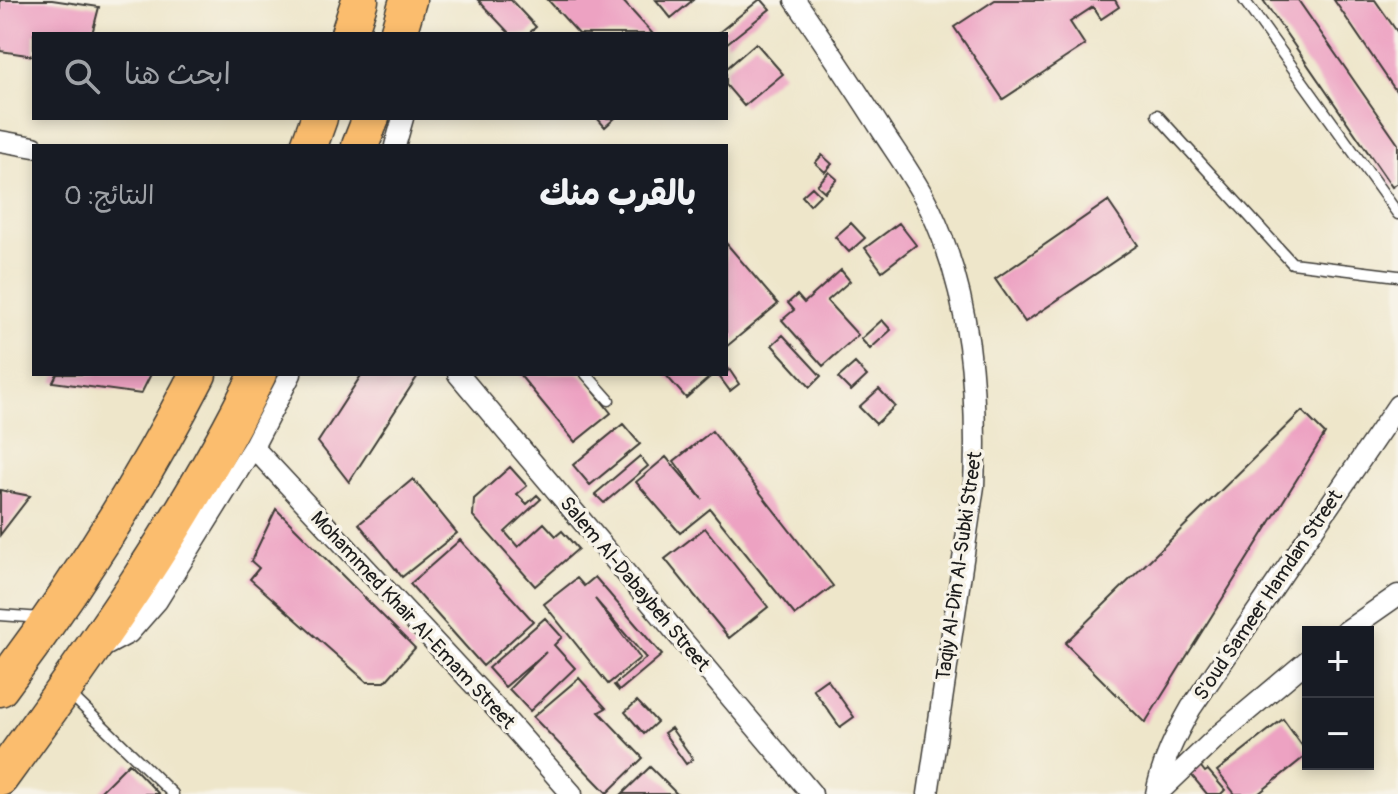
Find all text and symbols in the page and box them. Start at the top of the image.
search box [32,32,728,120]
icon: search [60,54,104,98]
text: ابحث هنا [124,56,231,93]
text: بالقرب منك [540,173,696,216]
text: النتائج: 0 [64,180,154,212]
street label: Taqiy Al-Din Al-Subki Street [931,449,988,682]
street label: S'oud Sameer Hamdan Street [1188,484,1348,705]
street label: Salem Al-Dabaybeh Street [554,491,716,677]
street label: Mohammed Khair Al-Emam Street [305,506,521,735]
map controls [1302,626,1374,770]
button: + [1302,626,1374,698]
button: − [1302,698,1374,770]

